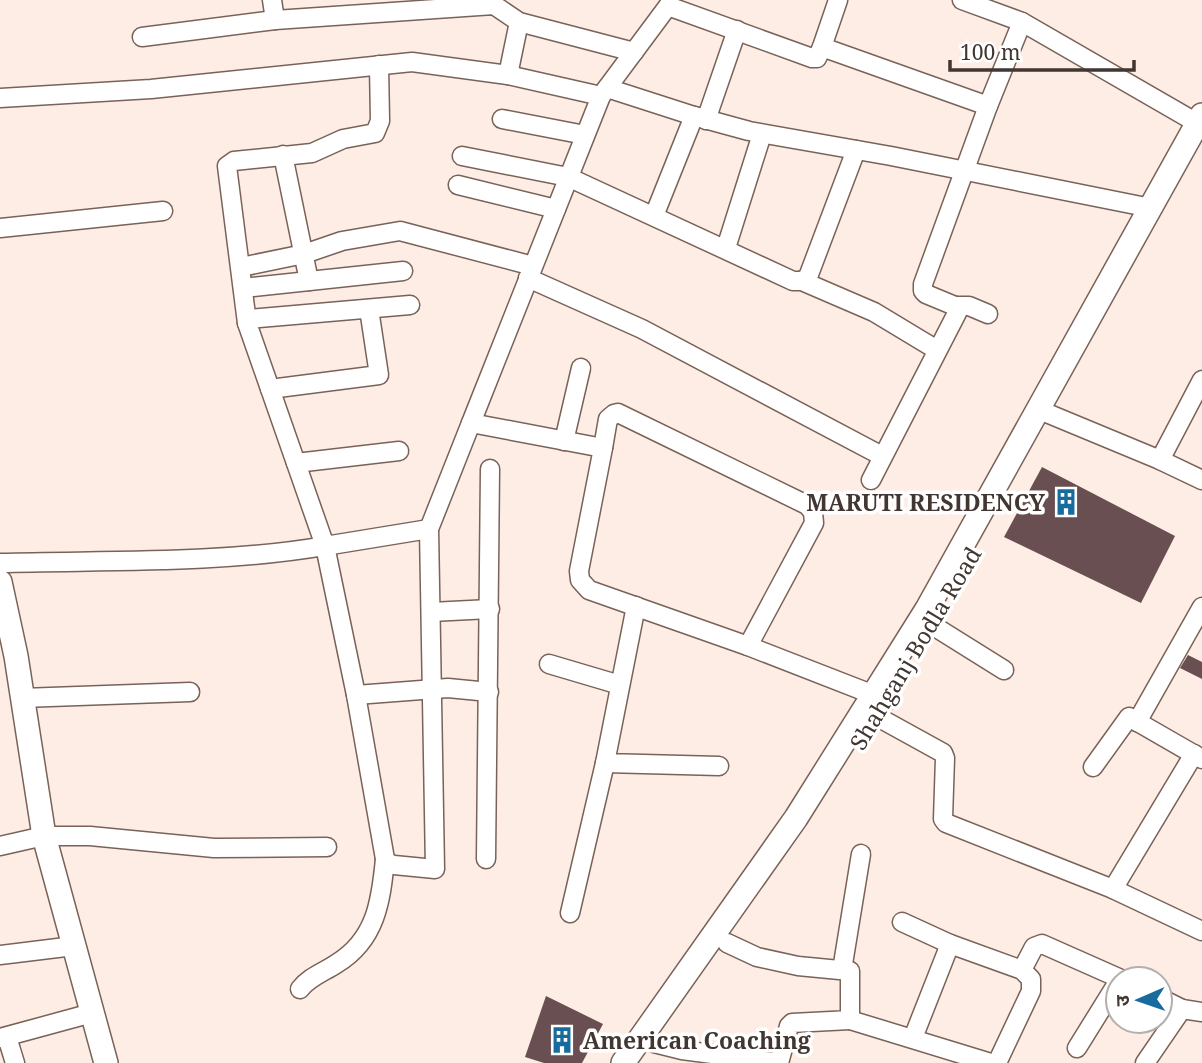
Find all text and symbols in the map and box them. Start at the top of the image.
scale bar [950,28,1134,72]
text: 100 m [960,38,1021,66]
place label: MARUTI RESIDENCY [806,486,1045,518]
building icon: MARUTI RESIDENCY [1051,487,1081,517]
street label: Shahganj Bodla Road [842,540,988,756]
north arrow [1104,965,1174,1035]
text: उ [1109,994,1135,1007]
place label: American Coaching [583,1024,811,1056]
building icon: American Coaching [547,1025,577,1055]

